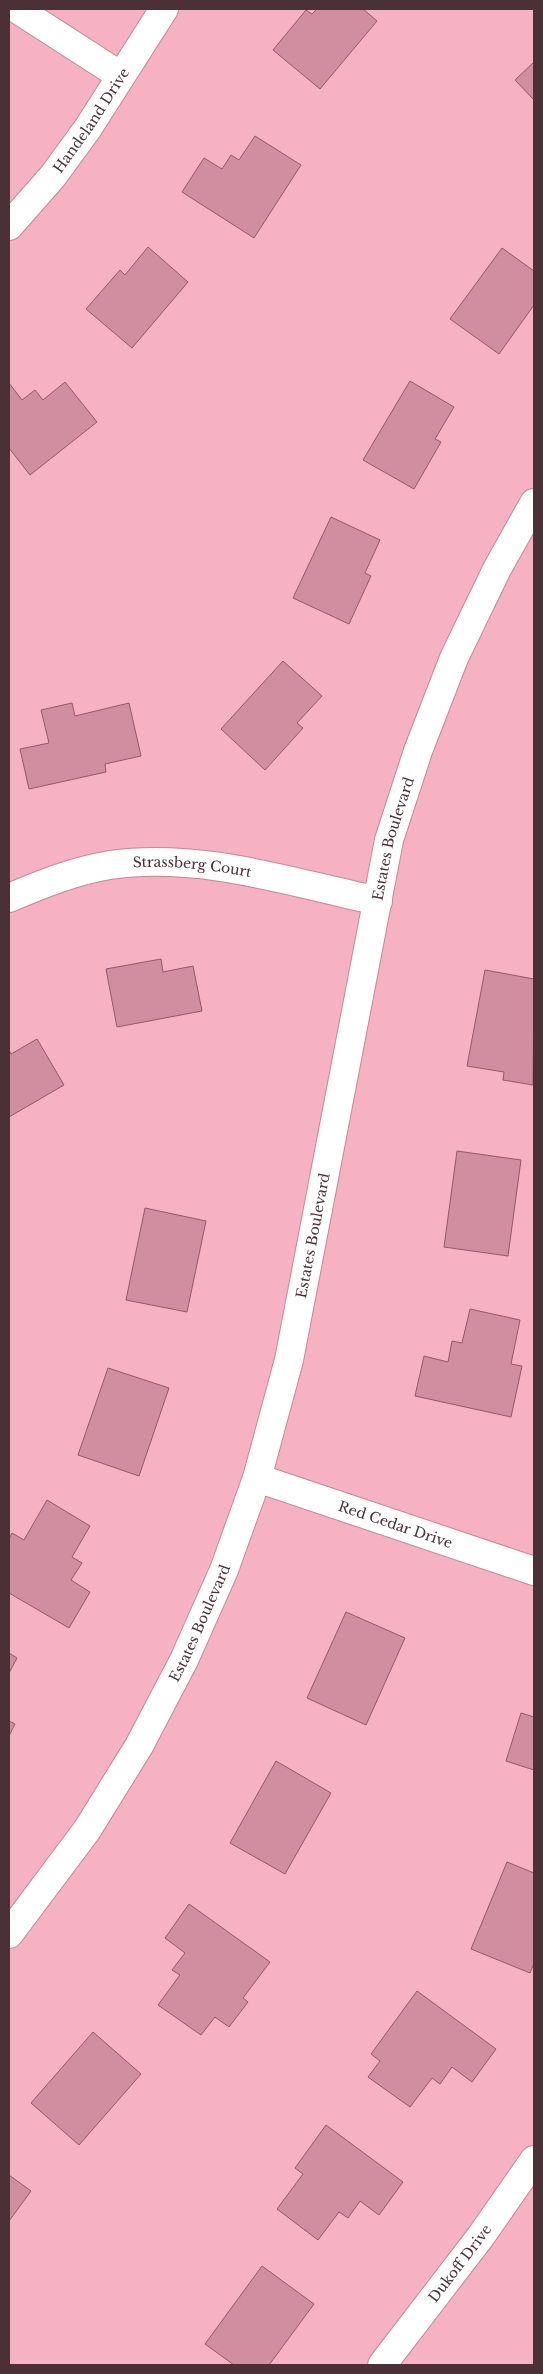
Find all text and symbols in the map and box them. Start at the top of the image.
street label: Handeland Drive [49,64,133,177]
street label: Estates Boulevard [369,774,418,902]
street label: Strassberg Court [132,853,254,881]
street label: Estates Boulevard [292,1171,334,1300]
street label: Red Cedar Drive [336,1497,455,1552]
street label: Estates Boulevard [165,1562,234,1685]
street label: Dukoff Drive [424,2221,495,2306]

